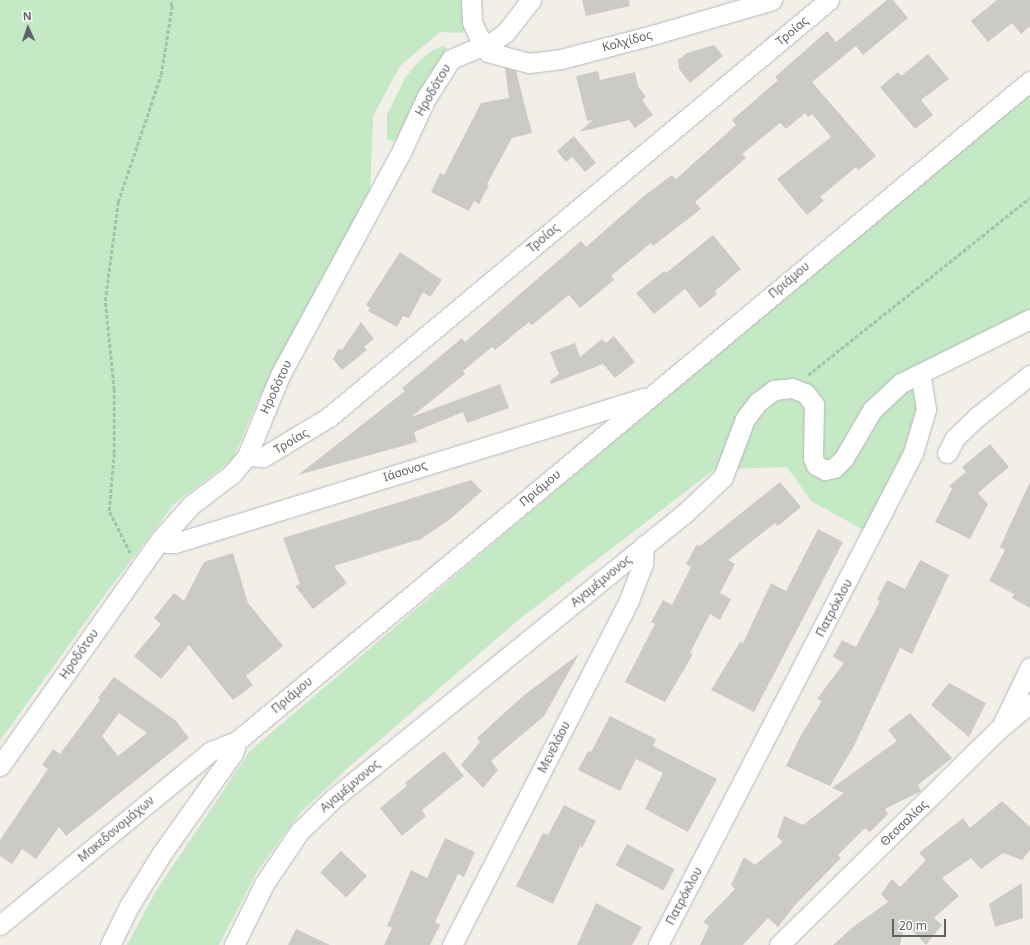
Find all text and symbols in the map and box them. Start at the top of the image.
north arrow [8,8,48,48]
text: N [22,8,32,23]
street label: Τροίας [773,13,811,49]
street label: Κολχίδος [600,27,654,55]
street label: Ηροδότου [412,61,454,119]
street label: Τροίας [524,220,562,256]
street label: Πριάμου [766,259,812,301]
street label: Ηροδότου [257,358,295,416]
street label: Τροίας [271,425,311,457]
street label: Ιάσονος [381,458,429,484]
street label: Πριάμου [517,467,563,509]
street label: Αγαμέμνονος [568,552,634,610]
street label: Πατρόκλου [813,577,855,639]
street label: Ηροδότου [57,626,101,682]
street label: Πριάμου [269,674,315,716]
street label: Μενελάου [535,719,573,775]
street label: Αγαμέμνονος [317,757,383,815]
street label: Μακεδονομάχων [75,793,157,865]
street label: Θεσσαλίας [877,797,931,849]
street label: Πατρόκλου [663,865,705,927]
scale bar [894,911,948,937]
text: 20 m [899,917,927,934]

